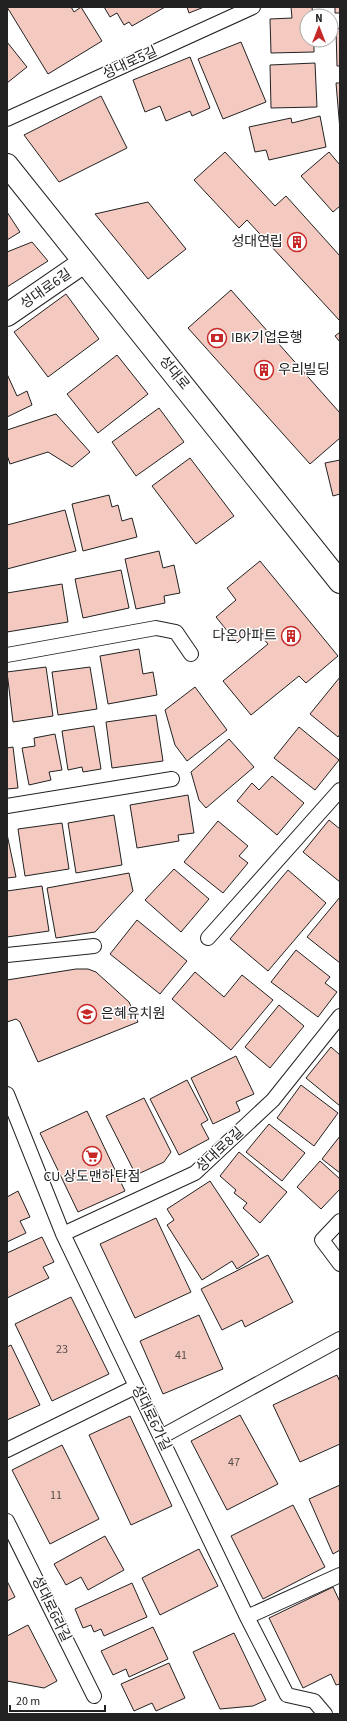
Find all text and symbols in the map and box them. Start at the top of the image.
north arrow [299,8,339,48]
text: N [315,11,323,26]
street label: 성대로5길 [99,42,161,84]
building icon: 성대연립 [286,231,308,253]
place label: 성대연립 [231,232,283,252]
street label: 성대로6길 [16,264,76,314]
bank icon: IBK기업은행 [206,327,228,349]
place label: IBK기업은행 [231,328,303,348]
street label: 성대로 [154,352,194,394]
building icon: 우리빌딩 [253,359,275,381]
place label: 우리빌딩 [278,360,330,380]
building icon: 다온아파트 [280,625,302,647]
place label: 다온아파트 [213,626,277,646]
school or university icon: 은혜유치원 [76,1003,98,1025]
place label: 은혜유치원 [101,1004,165,1024]
street label: 성대로8길 [192,1123,248,1177]
supermarket icon: CU 상도맨하탄점 [81,1145,103,1167]
place label: CU 상도맨하탄점 [44,1167,140,1187]
house number: 23 [56,1341,68,1358]
house number: 41 [175,1347,187,1364]
street label: 성대로6가길 [126,1382,176,1454]
house number: 47 [228,1454,240,1471]
house number: 11 [50,1487,62,1504]
street label: 성대로6라길 [26,1573,76,1645]
scale bar [10,1687,105,1713]
text: 20 m [16,1693,40,1710]

